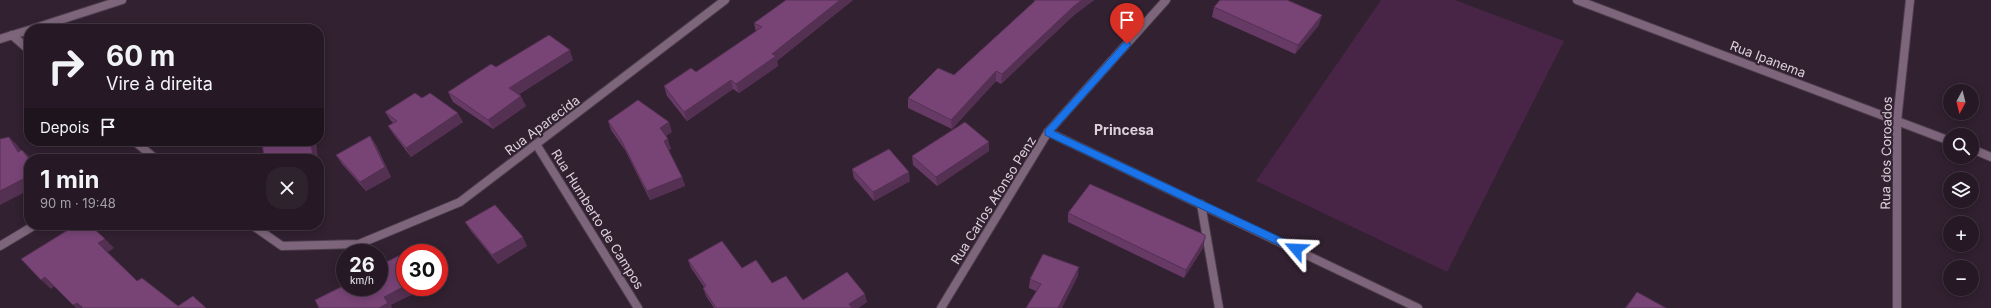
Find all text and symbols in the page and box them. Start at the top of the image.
pin [1110,3,1144,44]
icon: arrive [1116,9,1138,31]
street label: Rua Ipanema [1728,37,1808,81]
text: 60 m [106,39,175,73]
icon: right [40,40,92,92]
text: Vire à direita [106,73,213,94]
north arrow [1943,84,1979,120]
map controls [1943,84,1979,296]
street label: Rua Aparecida [501,92,583,158]
street label: Rua dos Coroados [1877,96,1895,210]
icon: arrive [97,116,119,138]
text: Depois [40,118,89,137]
district label: Princesa [1094,121,1154,138]
button: search [1943,128,1979,164]
street label: Rua Carlos Afonso Penz [947,133,1039,267]
street label: Rua Humberto de Campos [548,146,648,292]
text: 1 min [40,165,99,194]
button: close [266,167,308,209]
button: layers [1943,172,1979,208]
text: 90 m · 19:48 [40,195,116,211]
button: + [1943,216,1979,252]
position arrow [1275,228,1317,270]
speed limit sign: 30 [396,244,448,296]
text: 26 [349,253,375,277]
button: − [1943,260,1979,296]
text: km/h [350,274,374,286]

